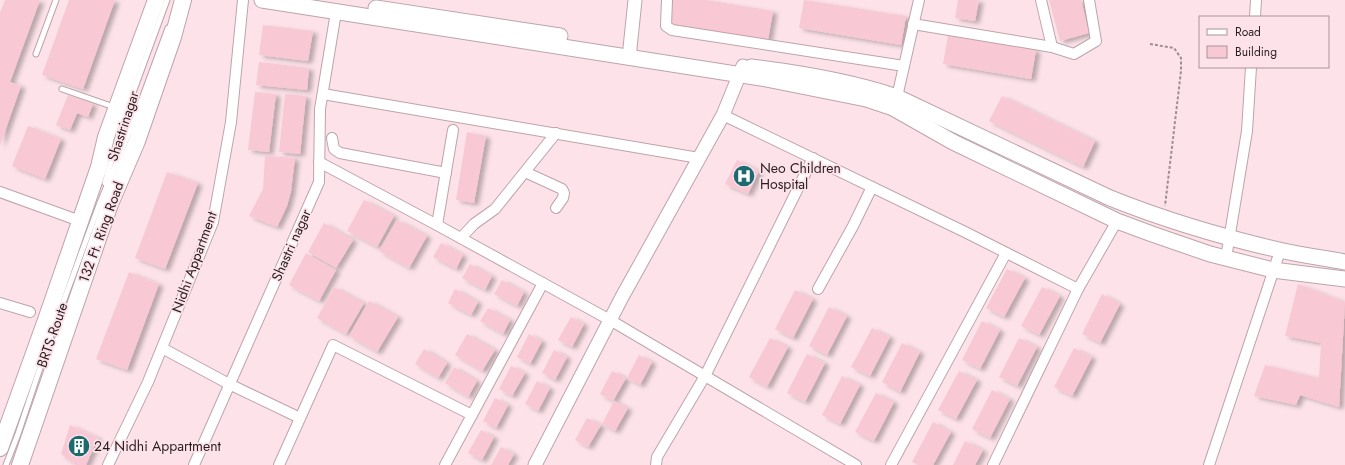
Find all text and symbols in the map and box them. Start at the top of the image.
legend [1199,16,1329,68]
text: Road [1235,23,1261,41]
text: Building [1235,43,1277,61]
street label: Shastrinagar [102,88,144,164]
place label: Neo Children Hospital [760,158,841,194]
hospital icon: Neo Children Hospital [731,163,757,189]
street label: 132 Ft. Ring Road [73,179,129,285]
street label: Shastri nagar [266,206,316,284]
street label: Nidhi Appartment [166,208,222,316]
street label: BRTS Route [32,300,72,370]
building icon: 24 Nidhi Appartment [66,433,92,459]
place label: 24 Nidhi Appartment [94,436,222,456]

